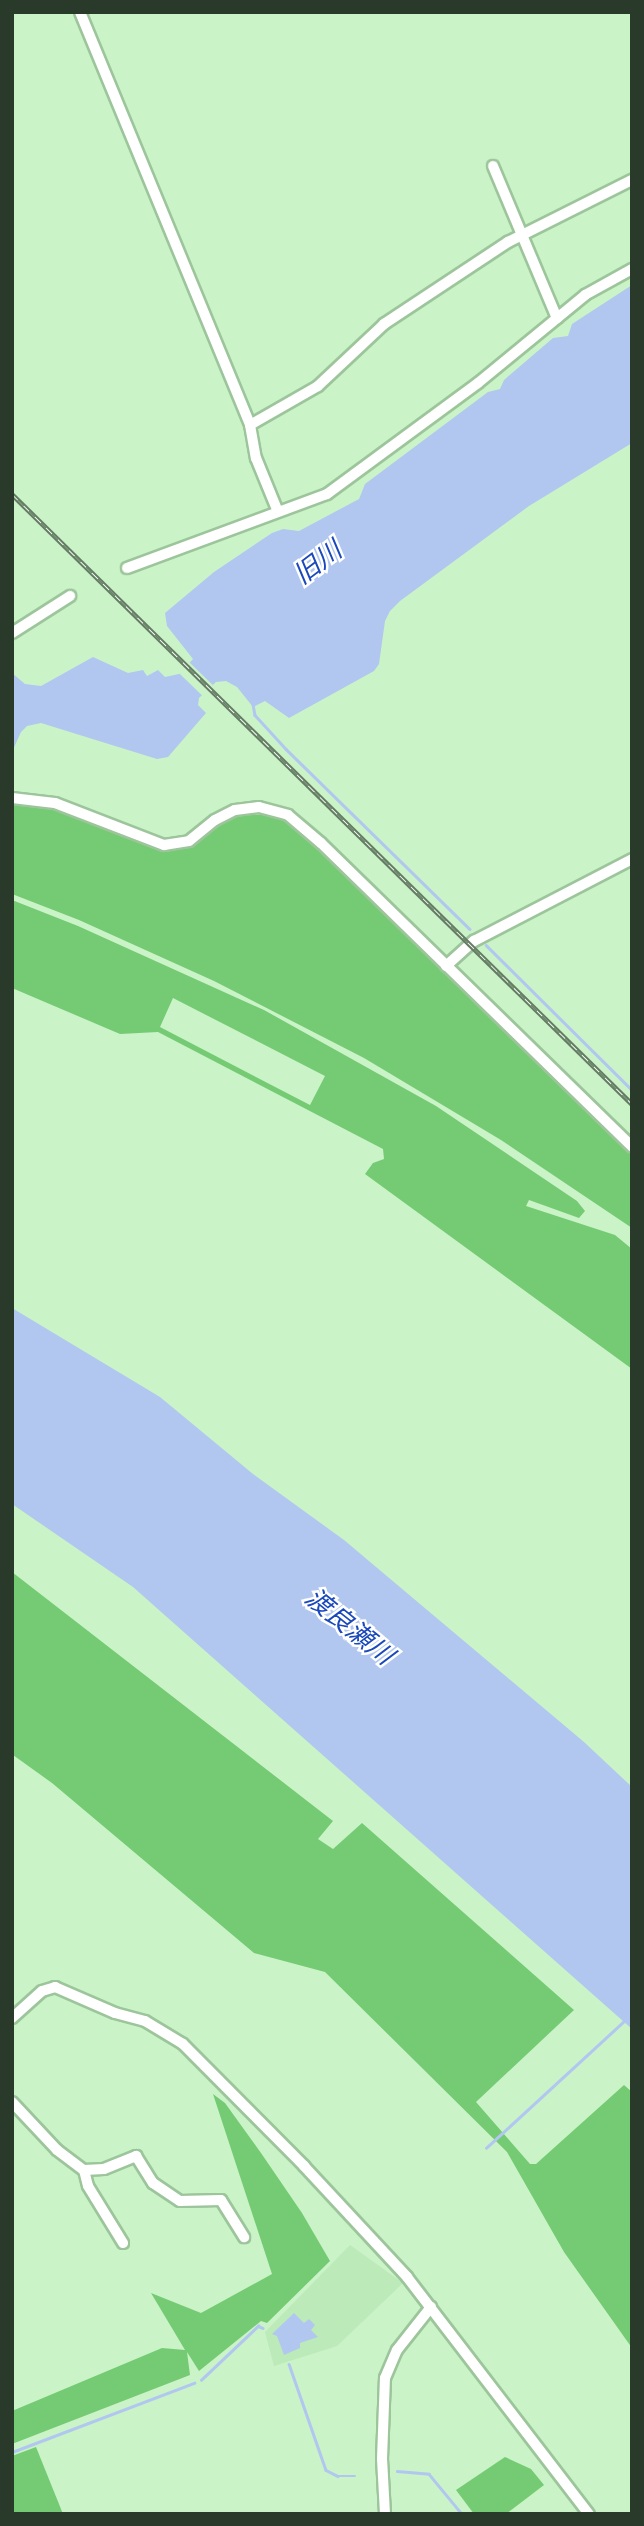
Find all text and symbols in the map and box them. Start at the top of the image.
water label: 旧川 [288,535,348,591]
water label: 渡良瀬川 [299,1582,399,1672]

